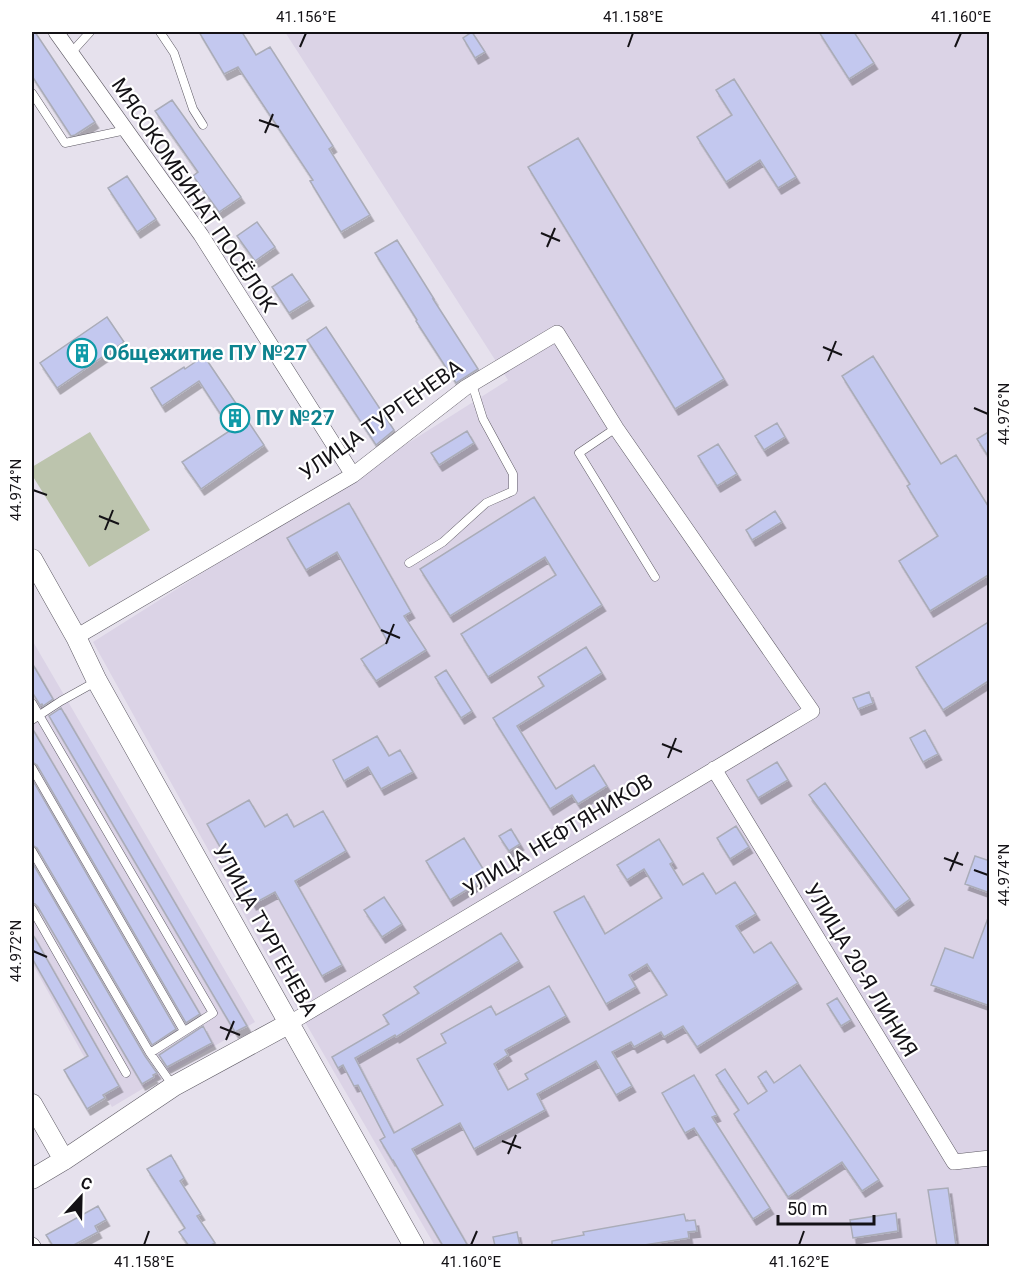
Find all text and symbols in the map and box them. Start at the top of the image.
text: 41.156°E [276,8,337,26]
text: 41.158°E [603,8,664,26]
text: 41.160°E [931,8,992,26]
street label: МЯСОКОМБИНАТ ПОСЁЛОК [107,74,282,317]
building icon: Общежитие ПУ №27 [66,337,98,369]
place label: Общежитие ПУ №27 [103,341,307,365]
street label: УЛИЦА ТУРГЕНЕВА [295,355,467,485]
text: 44.976°N [995,383,1013,445]
building icon: ПУ №27 [219,402,251,434]
place label: ПУ №27 [256,406,335,430]
text: 44.974°N [7,459,25,521]
street label: УЛИЦА НЕФТЯНИКОВ [459,769,657,901]
street label: УЛИЦА ТУРГЕНЕВА [208,840,322,1020]
text: 44.974°N [995,844,1013,906]
street label: УЛИЦА 20-Я ЛИНИЯ [800,879,922,1061]
text: 44.972°N [7,920,25,982]
north arrow [51,1167,111,1227]
text: С [78,1173,95,1194]
scale bar [778,1188,874,1226]
text: 50 m [787,1198,827,1219]
text: 41.158°E [114,1253,175,1271]
text: 41.160°E [441,1253,502,1271]
text: 41.162°E [769,1253,830,1271]

